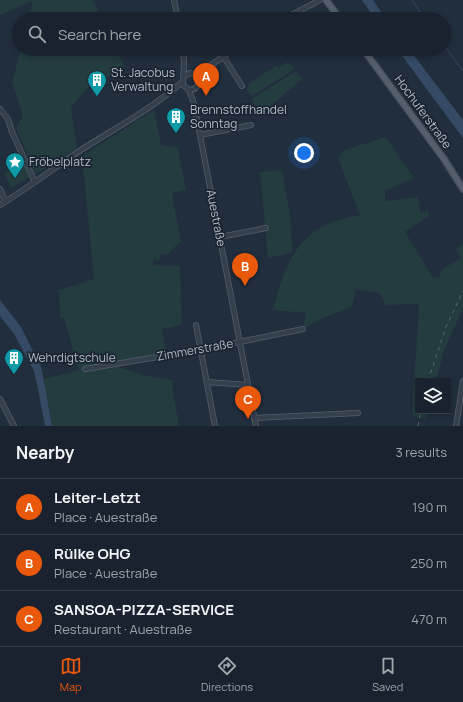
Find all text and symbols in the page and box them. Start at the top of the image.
search box [12,12,451,56]
icon: search [26,23,48,45]
text: Search here [58,24,141,45]
pin: A [193,63,219,96]
place label: St. Jacobus Verwaltung [111,64,175,95]
building icon: St. Jacobus Verwaltung [86,69,108,97]
street label: Hochuferstraße [391,71,456,152]
place label: Brennstoffhandel Sonntag [190,101,287,132]
building icon: Brennstoffhandel Sonntag [165,106,187,134]
your location [294,143,314,163]
place icon: Fröbelplatz [4,151,26,179]
place label: Fröbelplatz [29,153,91,170]
street label: Auestraße [203,188,230,248]
pin: B [232,253,258,286]
street label: Zimmerstraße [155,334,235,365]
building icon: Wehrdigtschule [3,347,25,375]
place label: Wehrdigtschule [28,349,116,366]
map controls [415,378,451,414]
button: layers [415,378,451,414]
pin: C [235,386,261,419]
text: Nearby [16,441,74,464]
text: 3 results [395,443,447,461]
text: Leiter-Letzt [54,487,141,508]
text: A [25,498,33,516]
text: 190 m [412,498,447,516]
text: Place · Auestraße [54,508,157,526]
text: Rülke OHG [54,543,130,564]
text: B [25,554,33,572]
text: 250 m [411,554,447,572]
text: Place · Auestraße [54,564,157,582]
text: SANSOA-PIZZA-SERVICE [54,599,234,620]
text: C [24,610,34,628]
text: 470 m [411,610,447,628]
text: Restaurant · Auestraße [54,620,192,638]
tab: Map [60,655,82,694]
tab: Directions [201,655,253,694]
tab: Saved [372,655,403,694]

